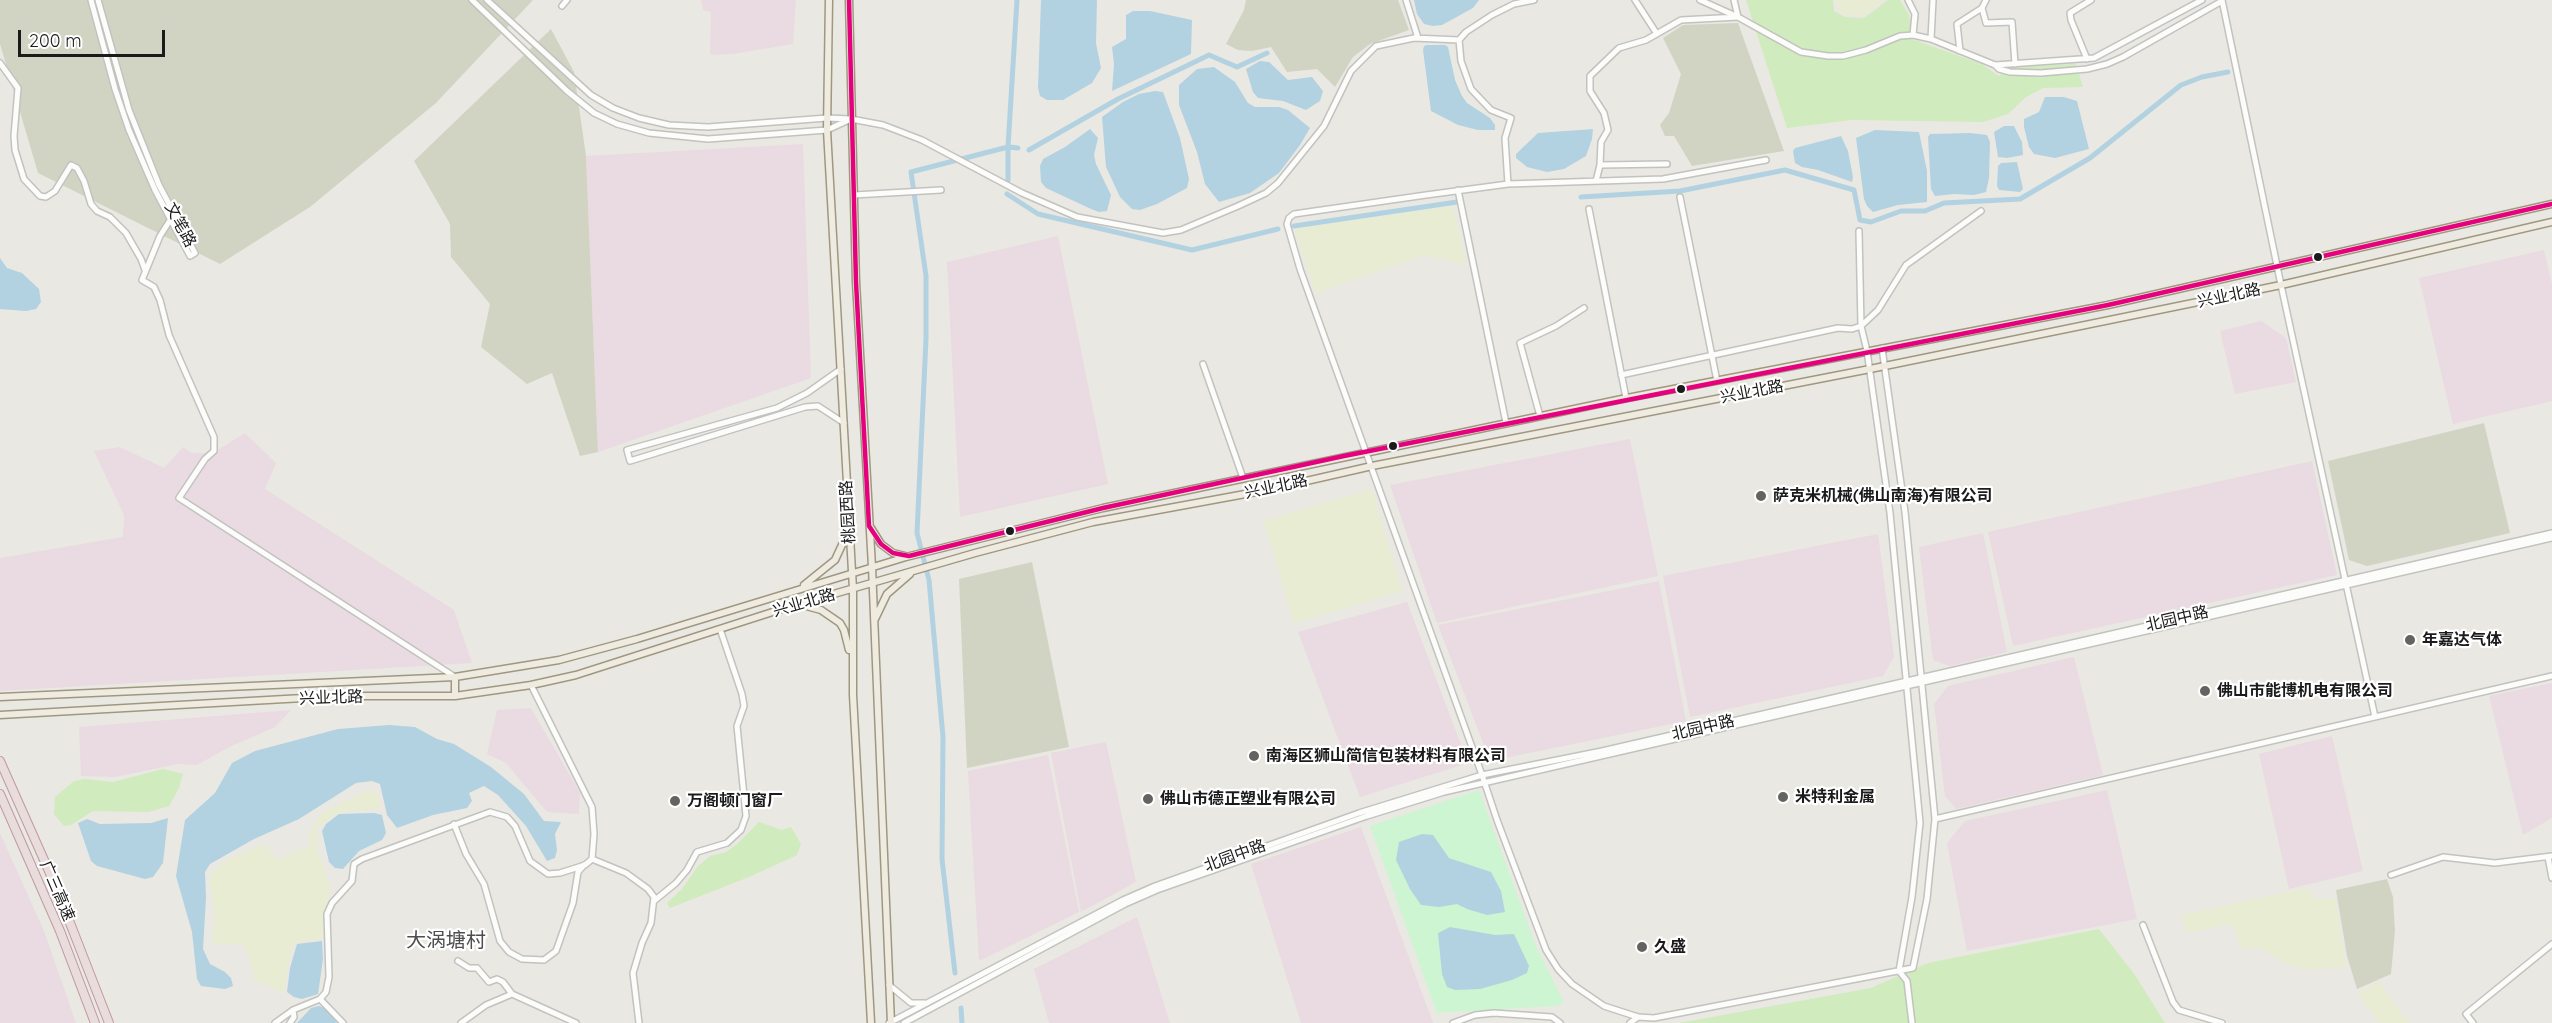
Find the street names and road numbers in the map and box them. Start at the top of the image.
street label: 文笔路 [160,199,200,251]
street label: 兴业北路 [2196,280,2262,312]
street label: 兴业北路 [1719,376,1785,408]
street label: 兴业北路 [1243,471,1309,503]
street label: 桃园西路 [837,480,859,544]
street label: 兴业北路 [771,585,837,621]
street label: 北园中路 [2144,602,2210,636]
street label: 兴业北路 [299,687,363,709]
street label: 北园中路 [1670,711,1736,745]
street label: 北园中路 [1202,836,1268,876]
street label: 广三高速 [36,858,78,924]

